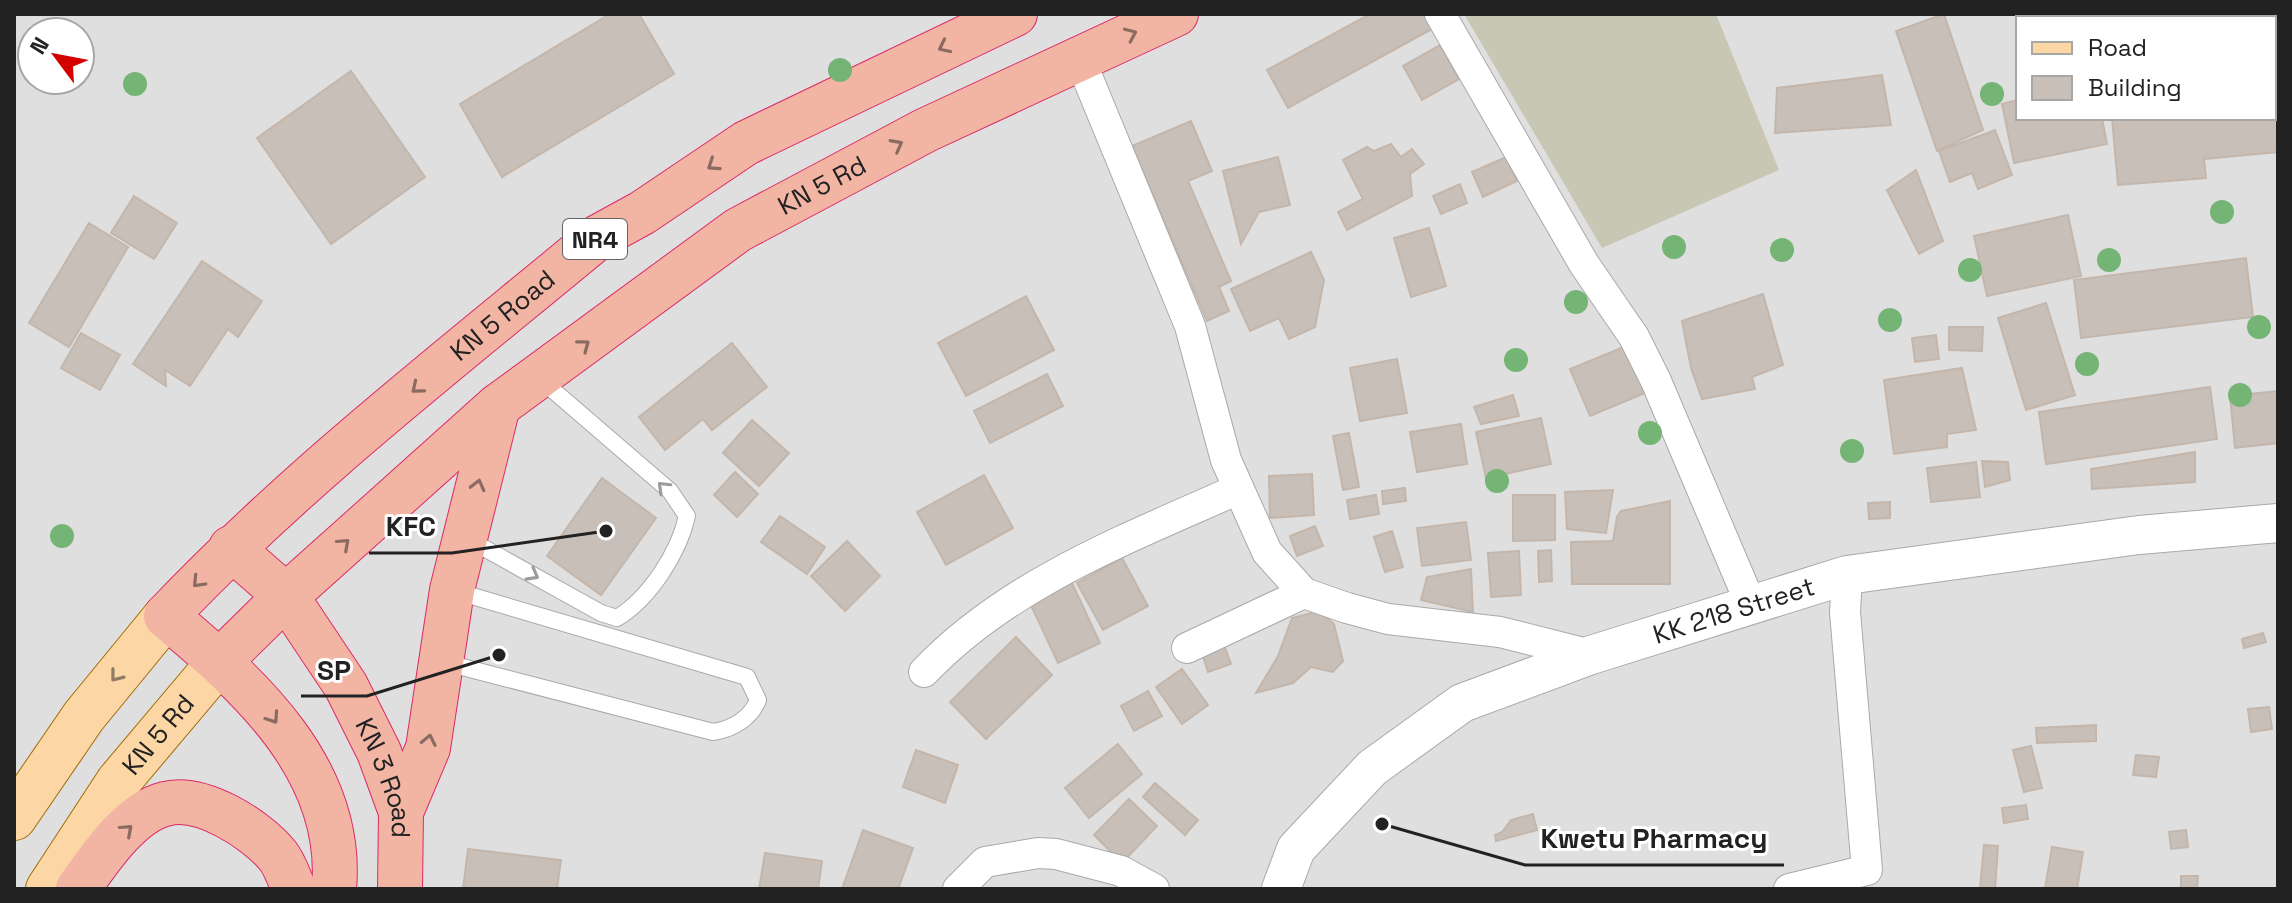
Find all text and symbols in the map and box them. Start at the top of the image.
north arrow [16,16,96,96]
legend [2016,16,2276,120]
one-way arrow [1123,28,1138,44]
text: N [23,32,55,59]
text: Road [2088,32,2147,63]
one-way arrow [938,37,953,53]
text: Building [2088,72,2182,103]
one-way arrow [888,140,903,155]
street label: KN 5 Rd [772,148,872,223]
one-way arrow [708,156,722,171]
road number: NR4 [563,219,627,259]
street label: KN 5 Road [443,262,562,369]
one-way arrow [575,340,590,355]
one-way arrow [411,378,426,393]
one-way arrow [469,478,486,492]
one-way arrow [658,481,672,496]
callout: KFC [369,501,452,553]
text: KFC [386,508,436,544]
one-way arrow [335,539,350,553]
one-way arrow [524,565,539,581]
street label: KK 218 Street [1649,569,1819,652]
one-way arrow [193,573,208,587]
callout: SP [301,644,367,696]
text: SP [317,652,351,688]
one-way arrow [111,667,126,681]
street label: KN 5 Rd [114,687,202,782]
one-way arrow [263,709,278,724]
street label: KN 3 Road [348,712,418,838]
one-way arrow [420,733,437,747]
callout: Kwetu Pharmacy [1525,813,1784,865]
text: Kwetu Pharmacy [1541,820,1767,856]
one-way arrow [118,825,133,839]

